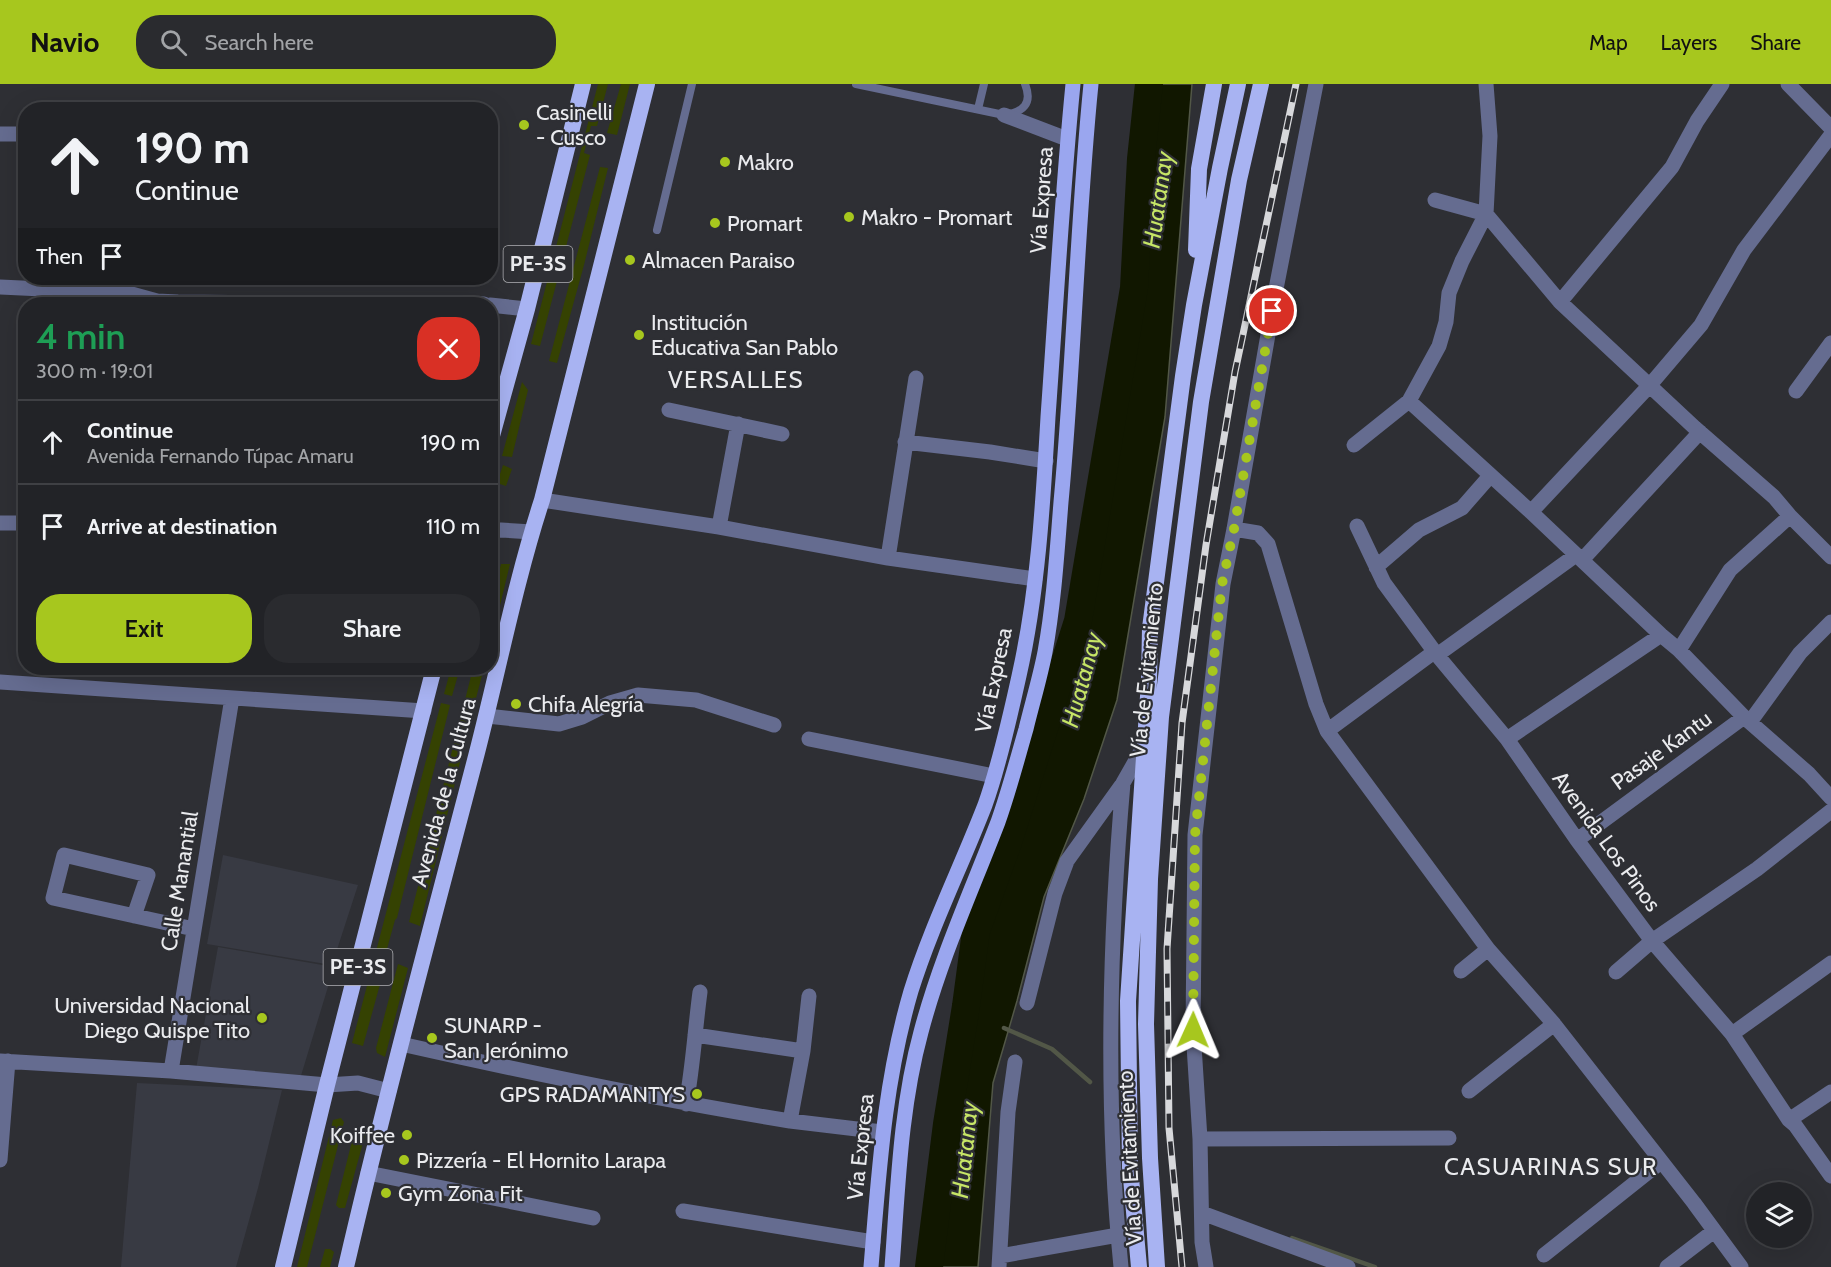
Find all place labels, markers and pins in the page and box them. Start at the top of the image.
place label: Casinelli - Cusco [536,99,613,151]
marker: Casinelli - Cusco [517,118,531,132]
place label: Makro [737,149,794,176]
marker: Makro [718,155,732,169]
place label: Makro - Promart [861,204,1013,231]
place label: Promart [727,210,803,237]
marker: Makro - Promart [842,210,856,224]
marker: Promart [708,216,722,230]
place label: Almacen Paraiso [642,247,795,274]
marker: Almacen Paraiso [623,253,637,267]
pin [1246,285,1297,336]
place label: Institución Educativa San Pablo [651,309,838,361]
marker: Institución Educativa San Pablo [632,328,646,342]
place label: Chifa Alegría [528,691,644,718]
marker: Chifa Alegría [509,697,523,711]
place label: Universidad Nacional Diego Quispe Tito [54,992,251,1044]
marker: Universidad Nacional Diego Quispe Tito [255,1011,269,1025]
place label: SUNARP - San Jerónimo [444,1012,568,1064]
marker: SUNARP - San Jerónimo [425,1031,439,1045]
place label: GPS RADAMANTYS [500,1081,685,1108]
marker: GPS RADAMANTYS [690,1087,704,1101]
place label: Koiffee [330,1122,395,1149]
marker: Koiffee [400,1128,414,1142]
place label: Pizzería - El Hornito Larapa [416,1147,666,1174]
marker: Pizzería - El Hornito Larapa [397,1153,411,1167]
place label: Gym Zona Fit [398,1180,523,1207]
marker: Gym Zona Fit [379,1186,393,1200]

